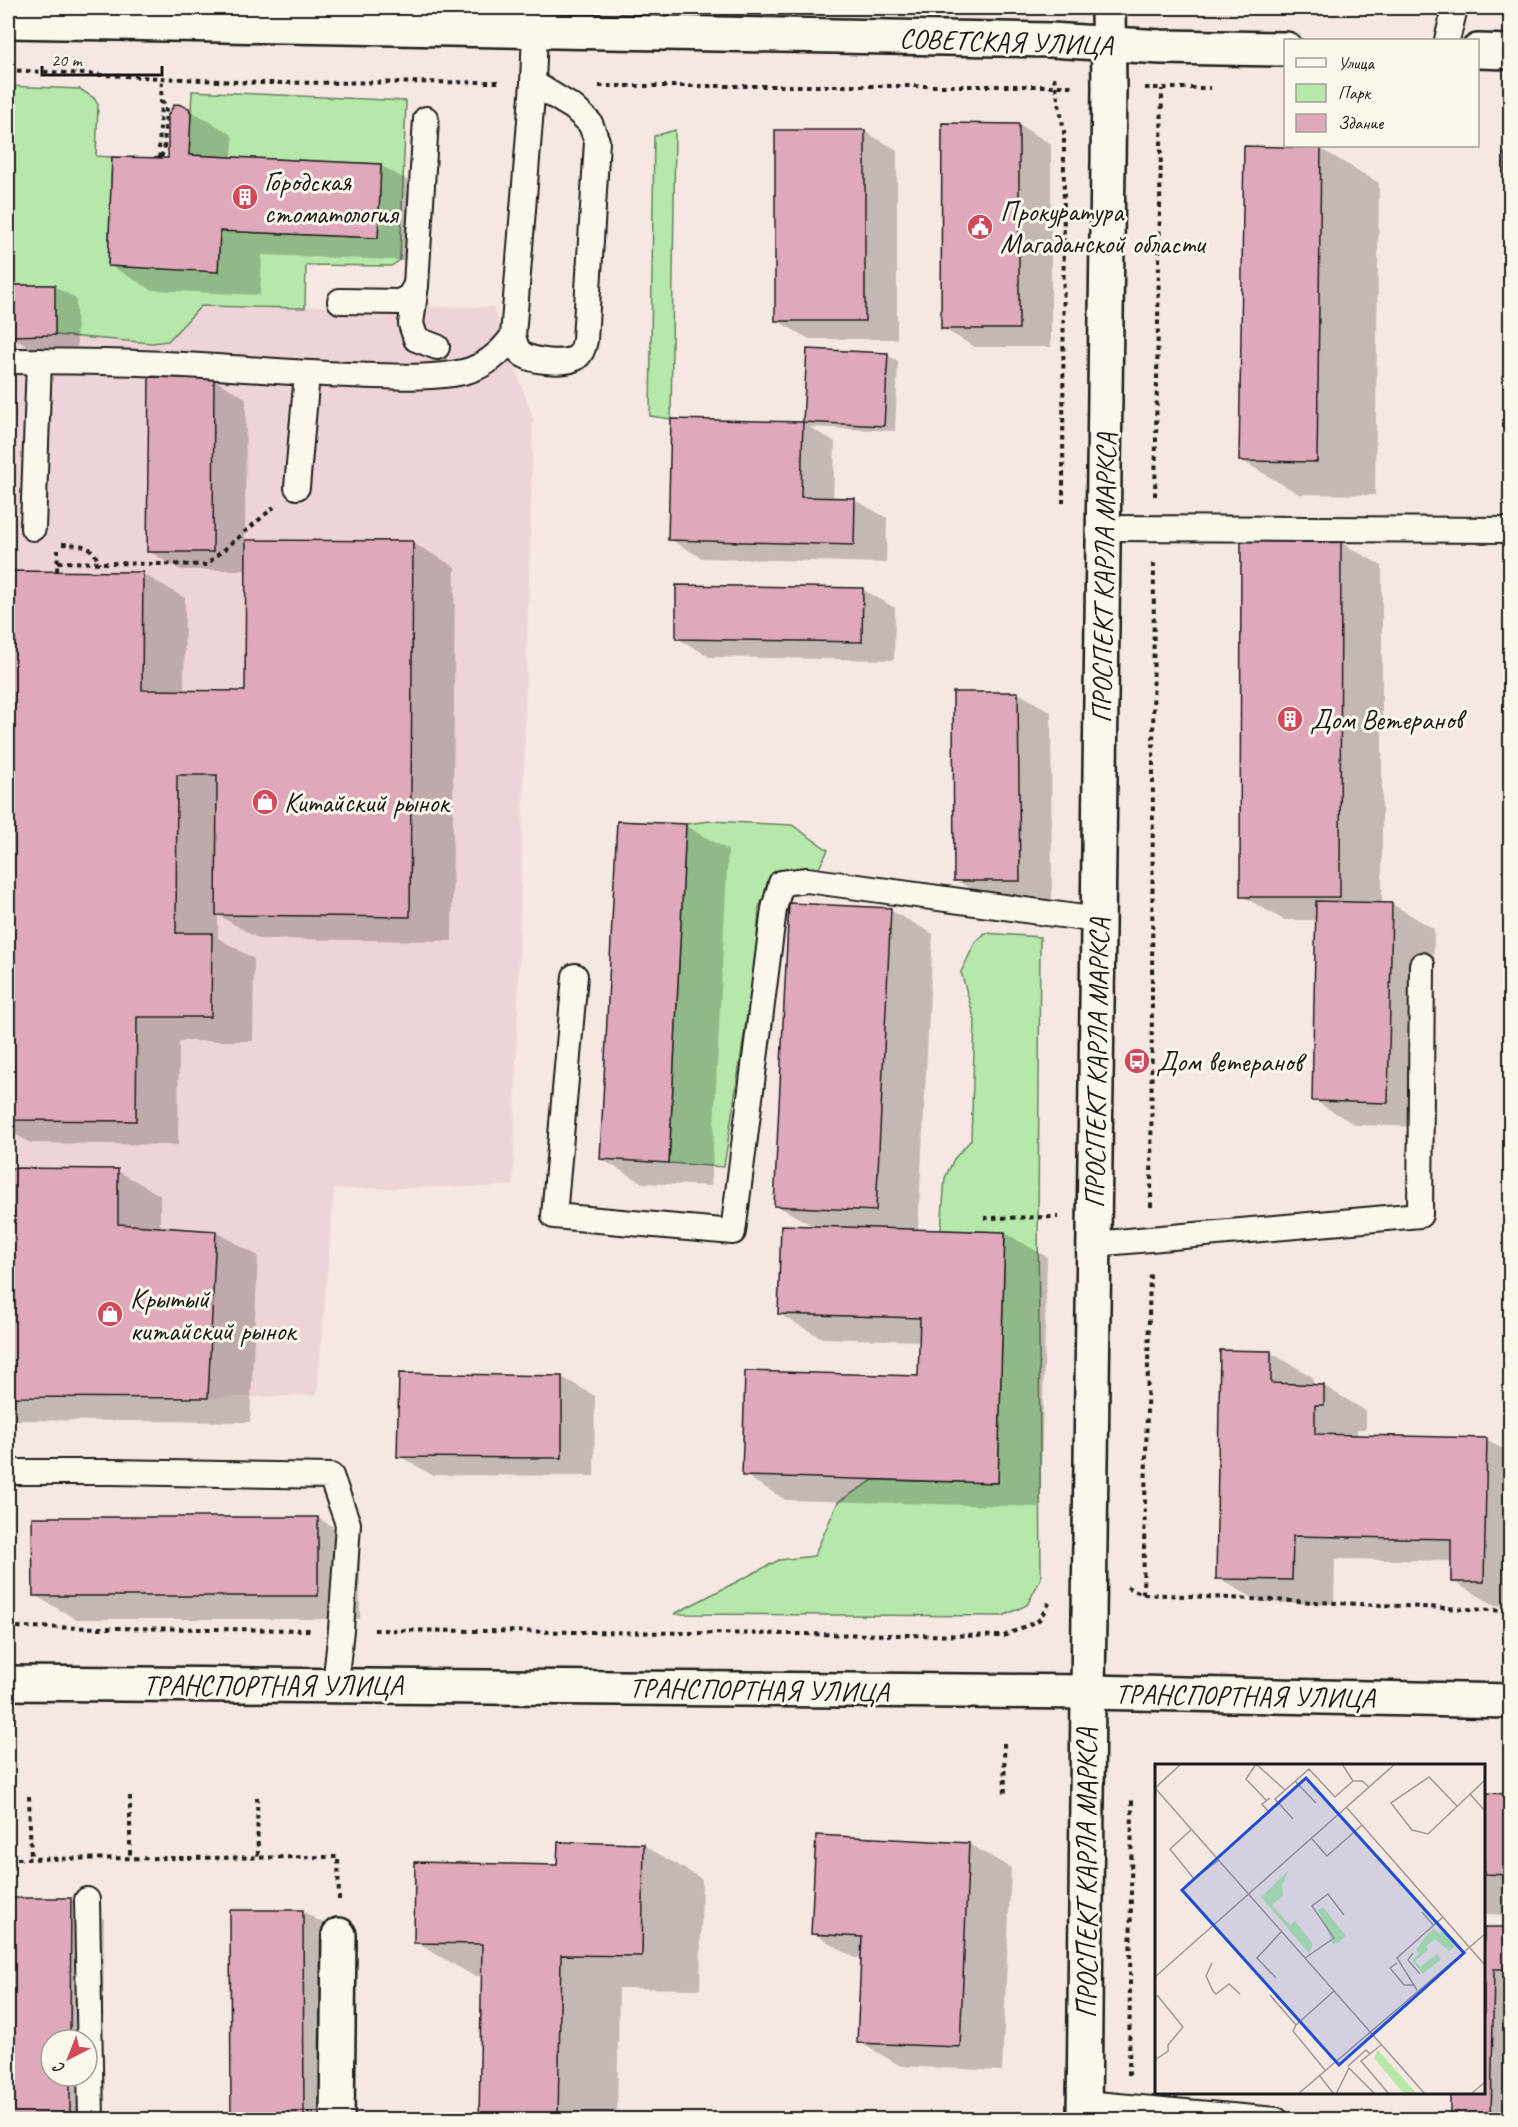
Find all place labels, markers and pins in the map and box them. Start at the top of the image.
place label: Городская стоматология [264,164,400,231]
building icon: Городская стоматология [230,182,260,212]
place label: Прокуратура Магаданской области [1000,194,1207,261]
public building icon: Прокуратура Магаданской области [965,212,995,242]
place label: Дом Ветеранов [1310,702,1467,737]
building icon: Дом Ветеранов [1275,704,1305,734]
place label: Китайский рынок [284,785,451,820]
shop icon: Китайский рынок [250,787,280,817]
place label: Дом ветеранов [1156,1044,1307,1079]
bus stop icon: Дом ветеранов [1122,1046,1152,1076]
place label: Крытый китайский рынок [130,1281,298,1348]
shop icon: Крытый китайский рынок [95,1299,125,1329]

